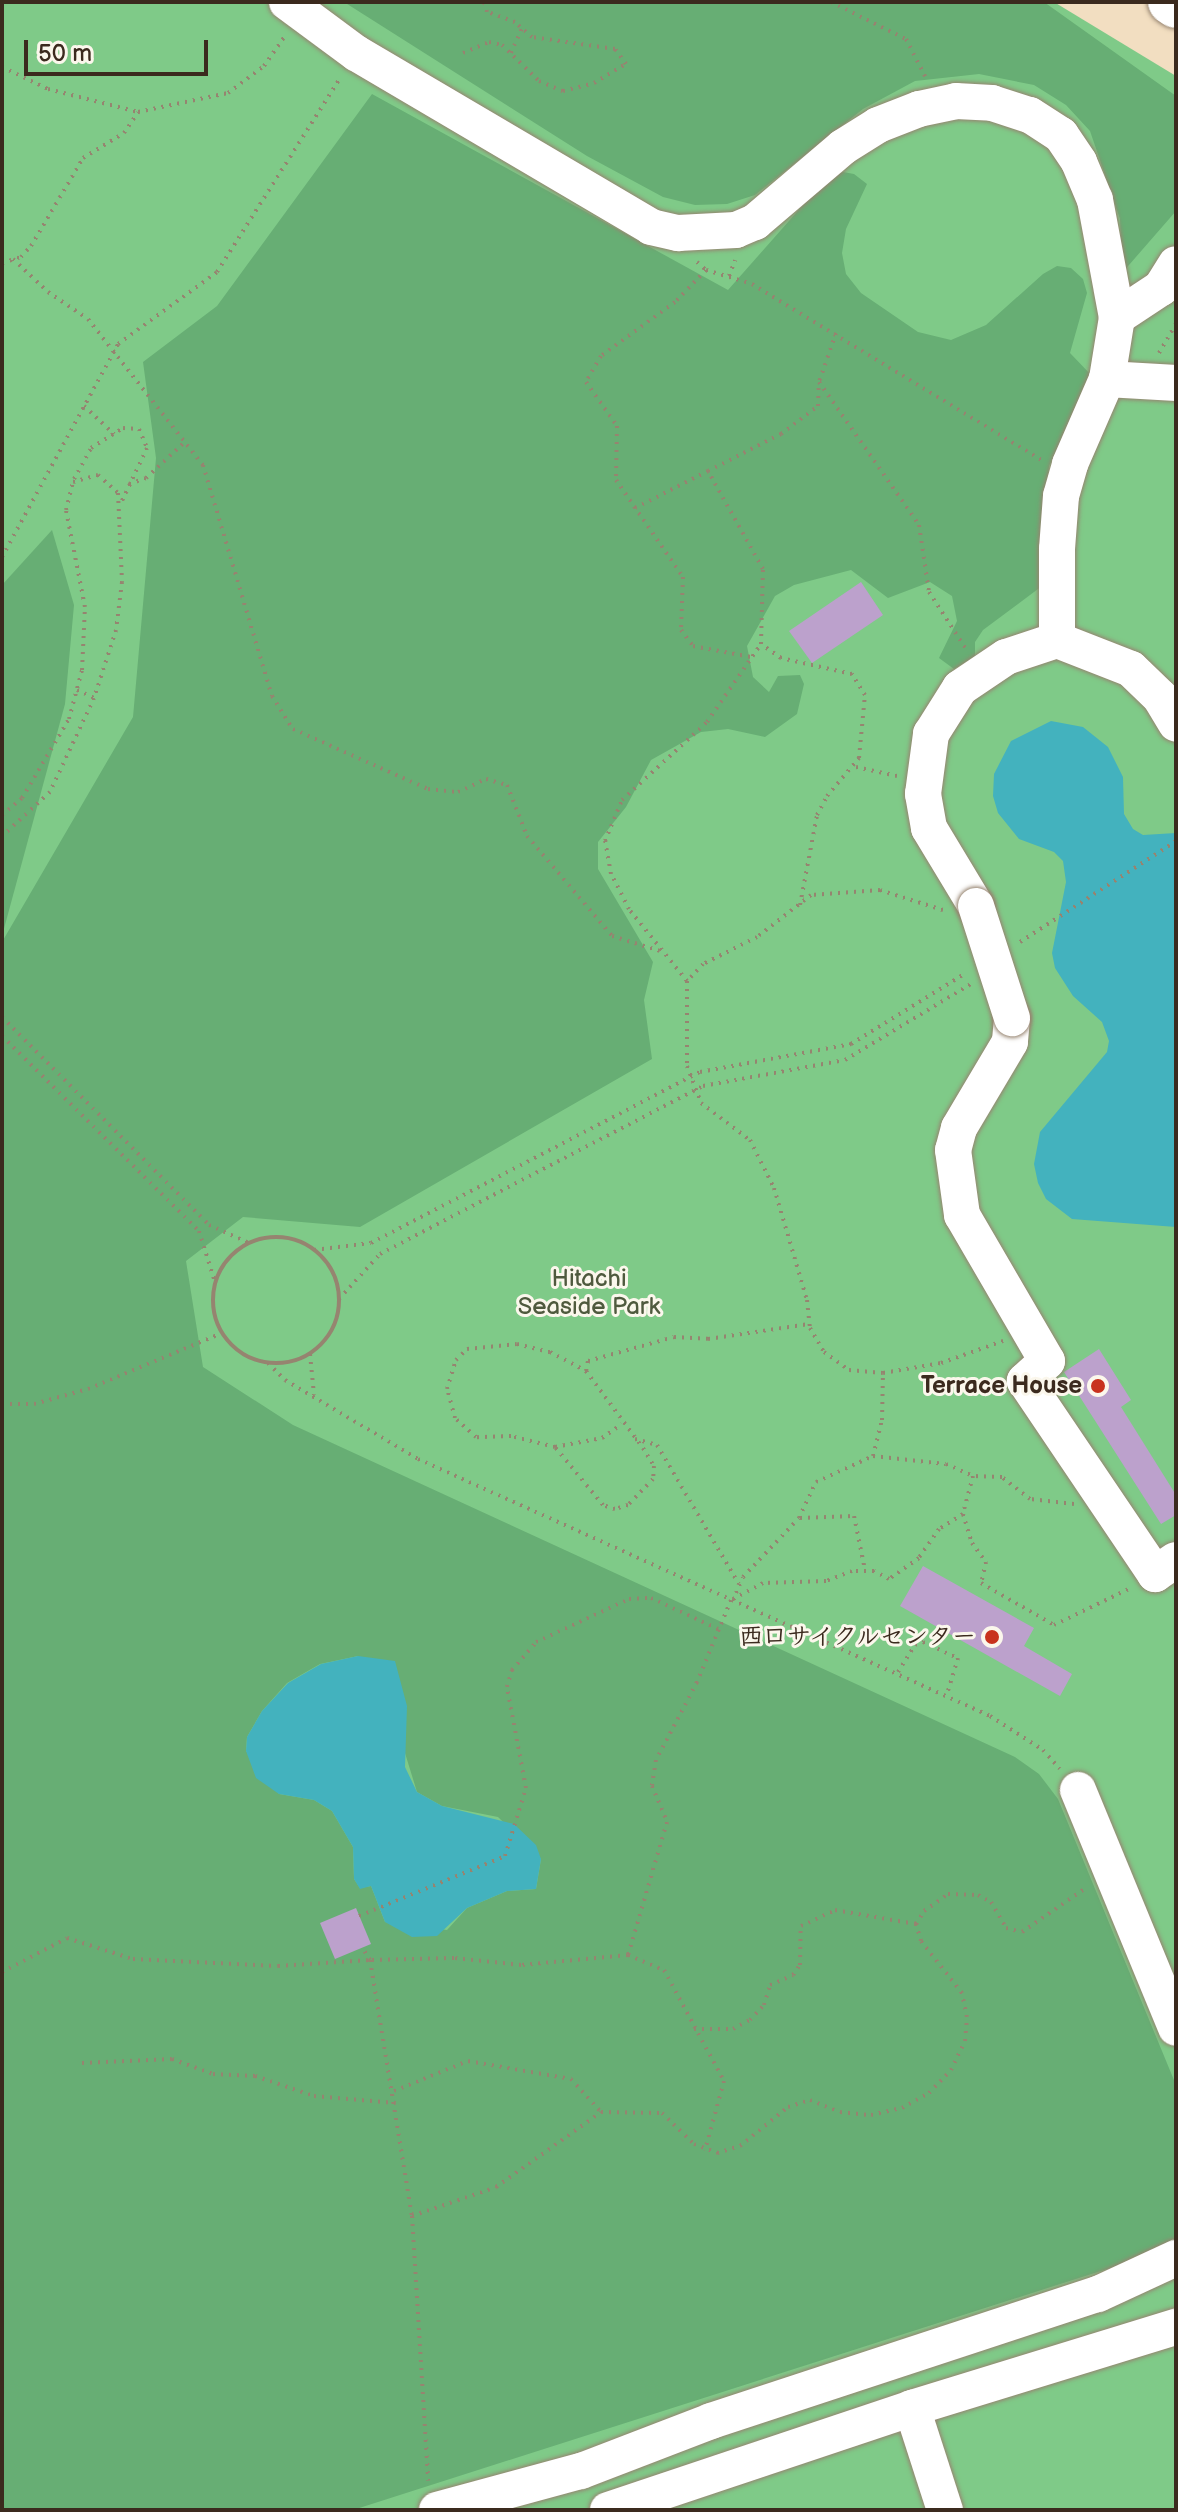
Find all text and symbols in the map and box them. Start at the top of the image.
scale bar [28,24,212,74]
text: 50 m [38,39,92,68]
park label: Hitachi Seaside Park [518,1265,660,1321]
place label: Terrace House [921,1372,1082,1400]
marker: Terrace House [1089,1377,1107,1395]
place label: 西口サイクルセンター [736,1623,976,1651]
marker: 西口サイクルセンター [983,1628,1001,1646]

